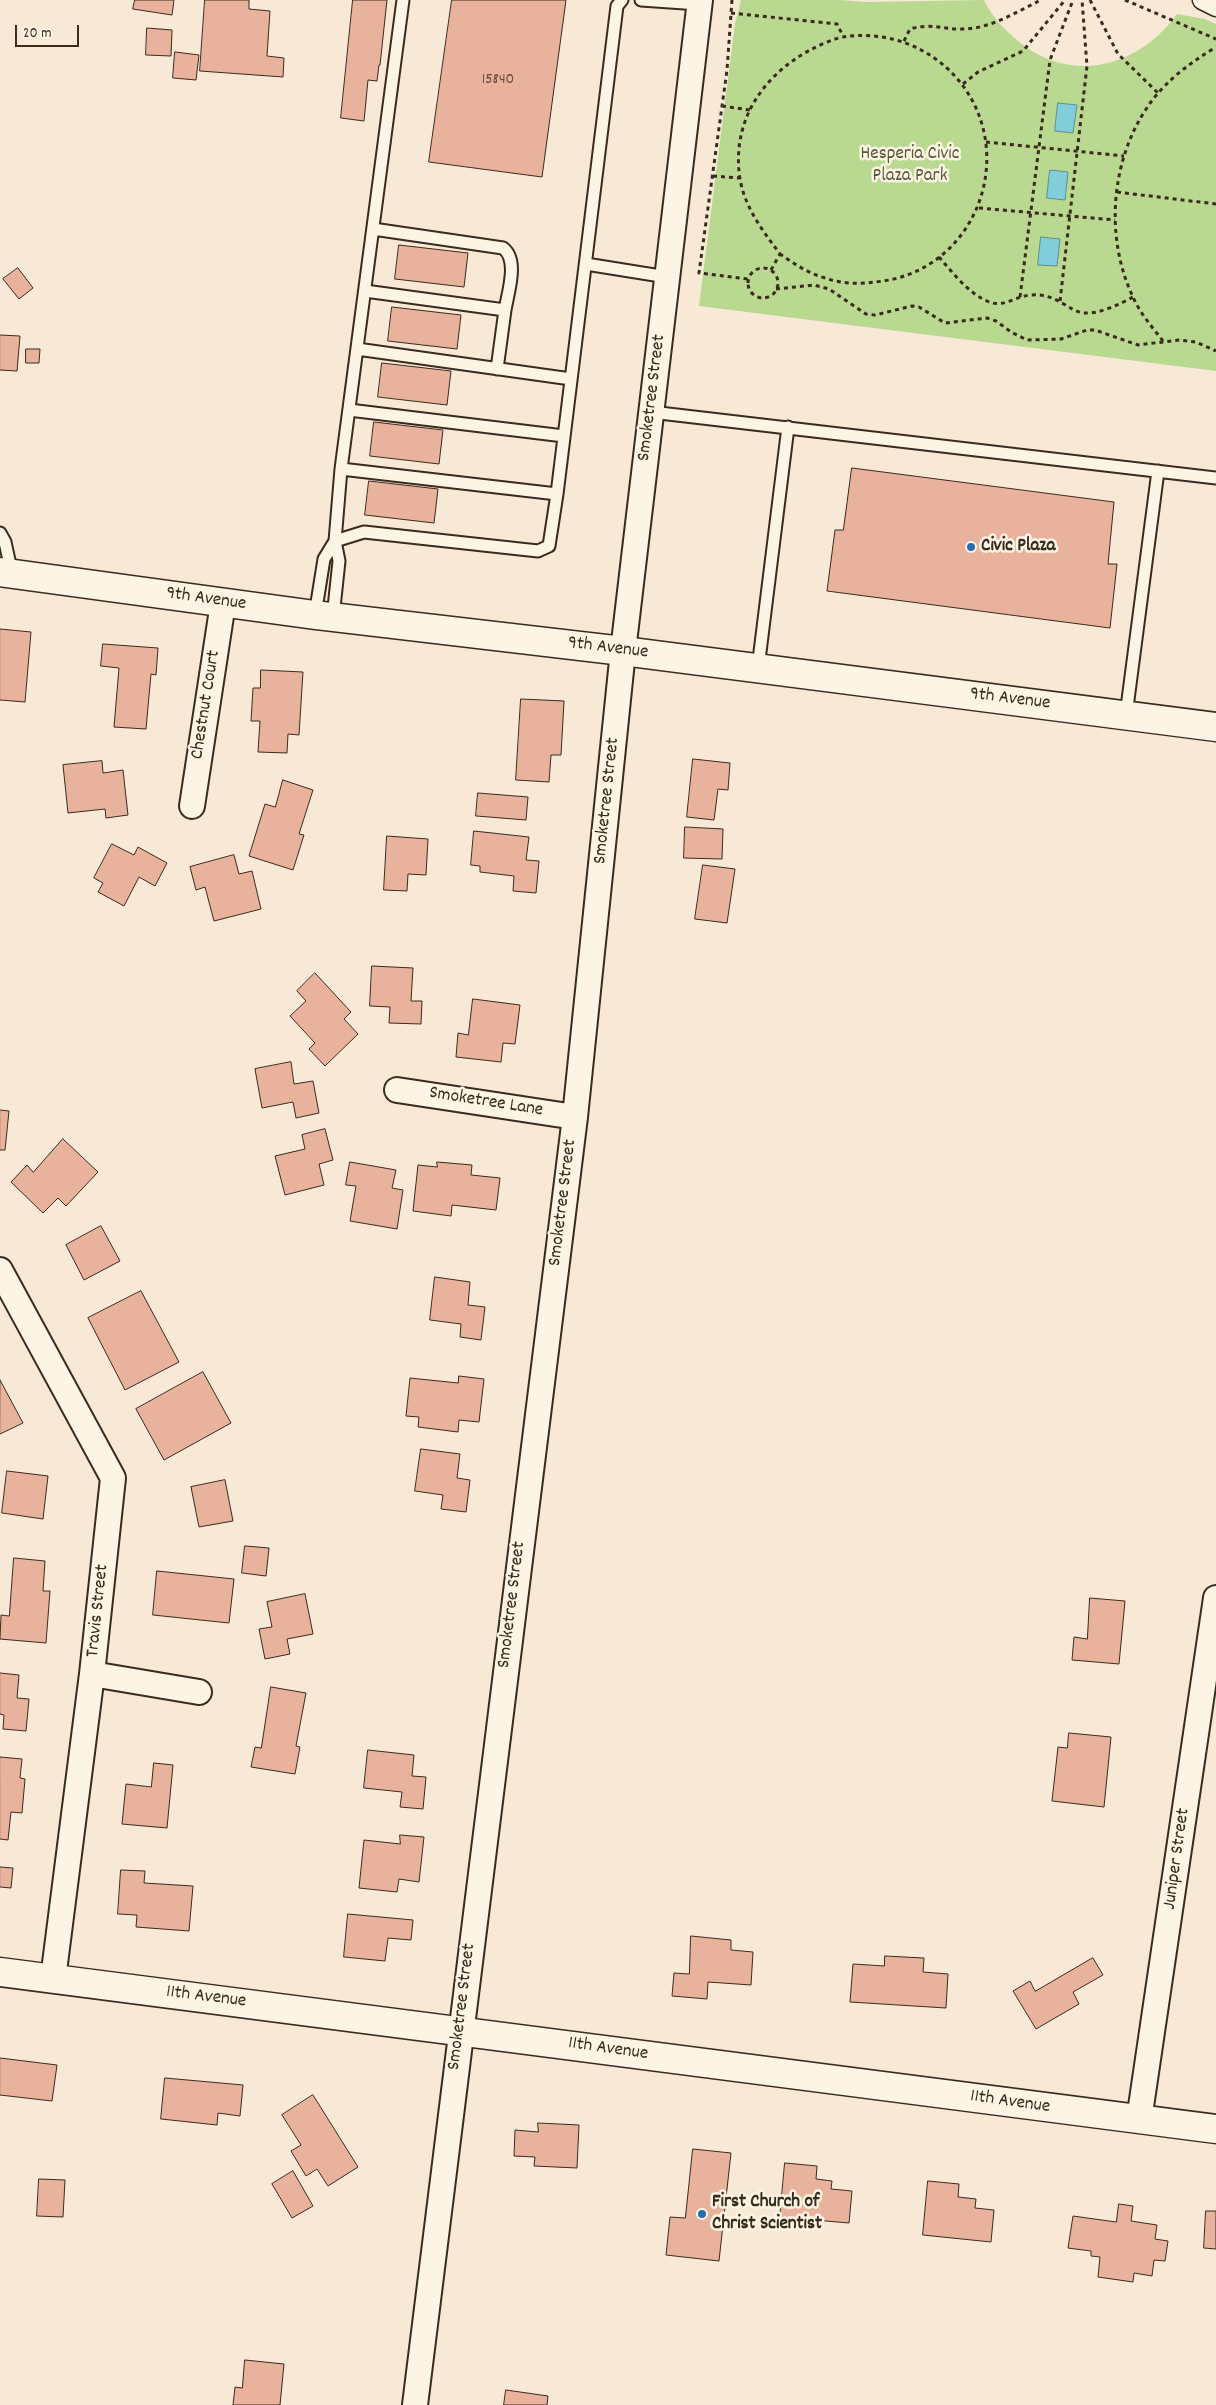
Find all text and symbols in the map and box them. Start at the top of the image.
scale bar [18,15,81,47]
text: 20 m [23,23,51,45]
house number: 15840 [482,71,514,91]
park label: Hesperia Civic Plaza Park [861,144,959,188]
street label: Smoketree Street [634,333,672,463]
place label: Civic Plaza [981,536,1055,558]
marker: Civic Plaza [965,541,977,553]
street label: 9th Avenue [164,583,248,617]
street label: 9th Avenue [567,633,649,665]
street label: Chestnut Court [187,649,227,761]
street label: 9th Avenue [969,684,1051,716]
street label: Smoketree Street [590,736,626,866]
street label: Smoketree Lane [427,1083,545,1123]
street label: Smoketree Street [545,1138,583,1268]
street label: Smoketree Street [494,1540,532,1670]
street label: Travis Street [83,1563,115,1659]
street label: Juniper Street [1160,1807,1196,1911]
street label: Smoketree Street [444,1942,482,2072]
street label: 11th Avenue [165,1982,247,2014]
street label: 11th Avenue [567,2033,649,2067]
street label: 11th Avenue [969,2086,1051,2120]
place label: First Church of Christ Scientist [712,2192,822,2236]
marker: First Church of Christ Scientist [696,2208,708,2220]

